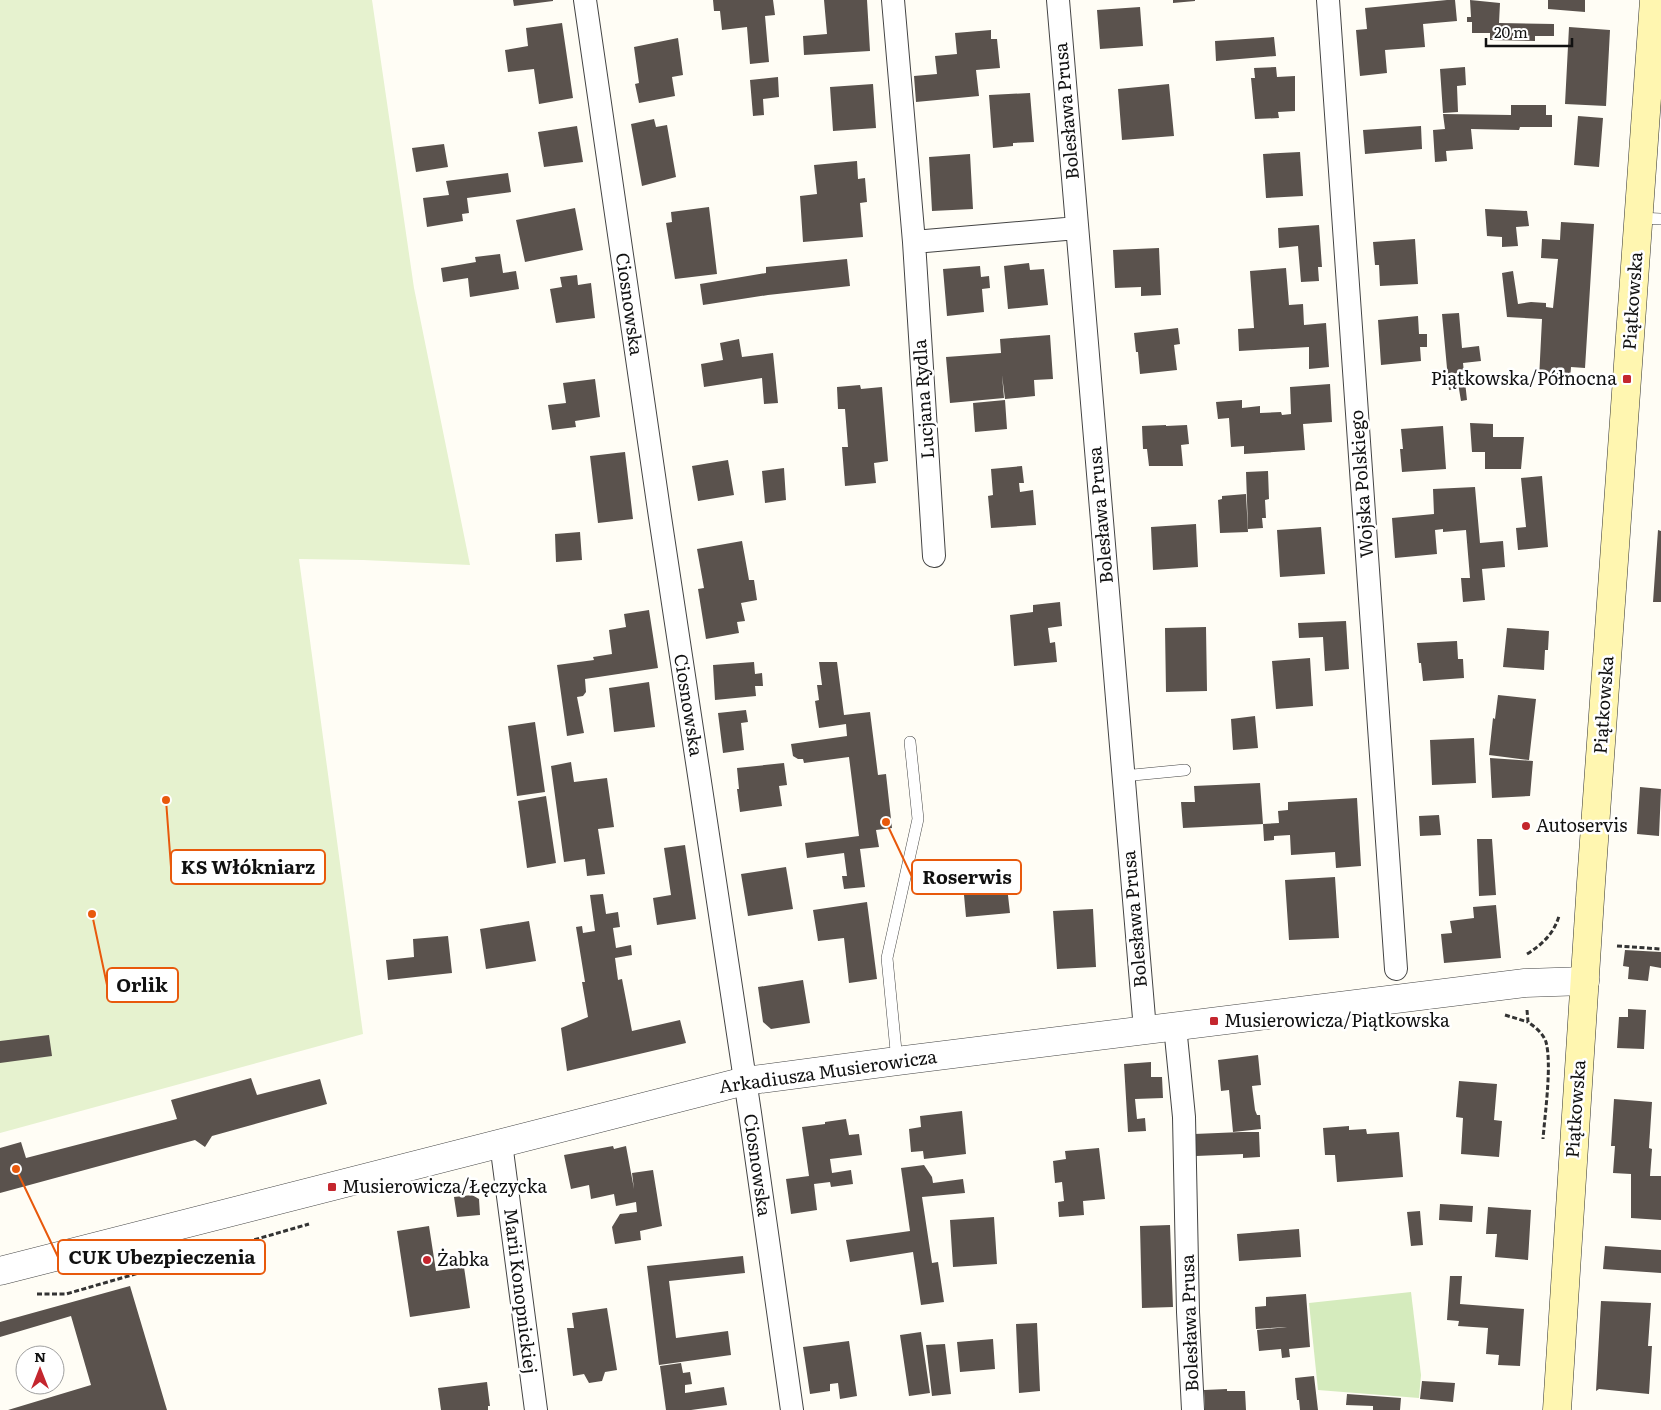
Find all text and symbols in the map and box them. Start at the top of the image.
scale bar [1486,15,1572,47]
text: 20 m [1494,20,1528,43]
street label: Bolesława Prusa [1046,41,1085,181]
street label: Piątkowska [1615,250,1648,351]
street label: Ciosnowska [610,251,651,357]
street label: Lucjana Rydla [905,338,940,460]
place label: Piątkowska/Północna [1431,364,1617,391]
marker: Piątkowska/Północna [1621,373,1633,385]
street label: Wojska Polskiego [1342,409,1379,559]
street label: Bolesława Prusa [1080,445,1119,585]
street label: Ciosnowska [668,652,711,758]
street label: Piątkowska [1586,654,1619,755]
place label: Autoservis [1536,811,1627,838]
marker: Autoservis [1520,820,1532,832]
street label: Bolesława Prusa [1114,849,1153,989]
callout: KS Włókniarz [171,850,325,884]
text: KS Włókniarz [181,852,315,880]
callout: Roserwis [912,860,1021,894]
text: Roserwis [922,862,1012,890]
callout: Orlik [107,968,178,1002]
text: Orlik [116,970,168,998]
place label: Musierowicza/Piątkowska [1224,1006,1450,1033]
marker: Musierowicza/Piątkowska [1208,1015,1220,1027]
street label: Arkadiusza Musierowicza [717,1042,939,1099]
street label: Piątkowska [1558,1058,1591,1159]
street label: Ciosnowska [738,1112,779,1218]
place label: Musierowicza/Łęczycka [342,1172,547,1199]
marker: Musierowicza/Łęczycka [326,1181,338,1193]
street label: Marii Konopnickiej [498,1206,545,1375]
callout: CUK Ubezpieczenia [58,1240,265,1274]
text: CUK Ubezpieczenia [68,1242,256,1270]
place label: Żabka [437,1245,490,1272]
marker: Żabka [421,1254,433,1266]
street label: Bolesława Prusa [1173,1254,1204,1392]
north arrow [15,1345,65,1395]
text: N [34,1346,46,1366]

